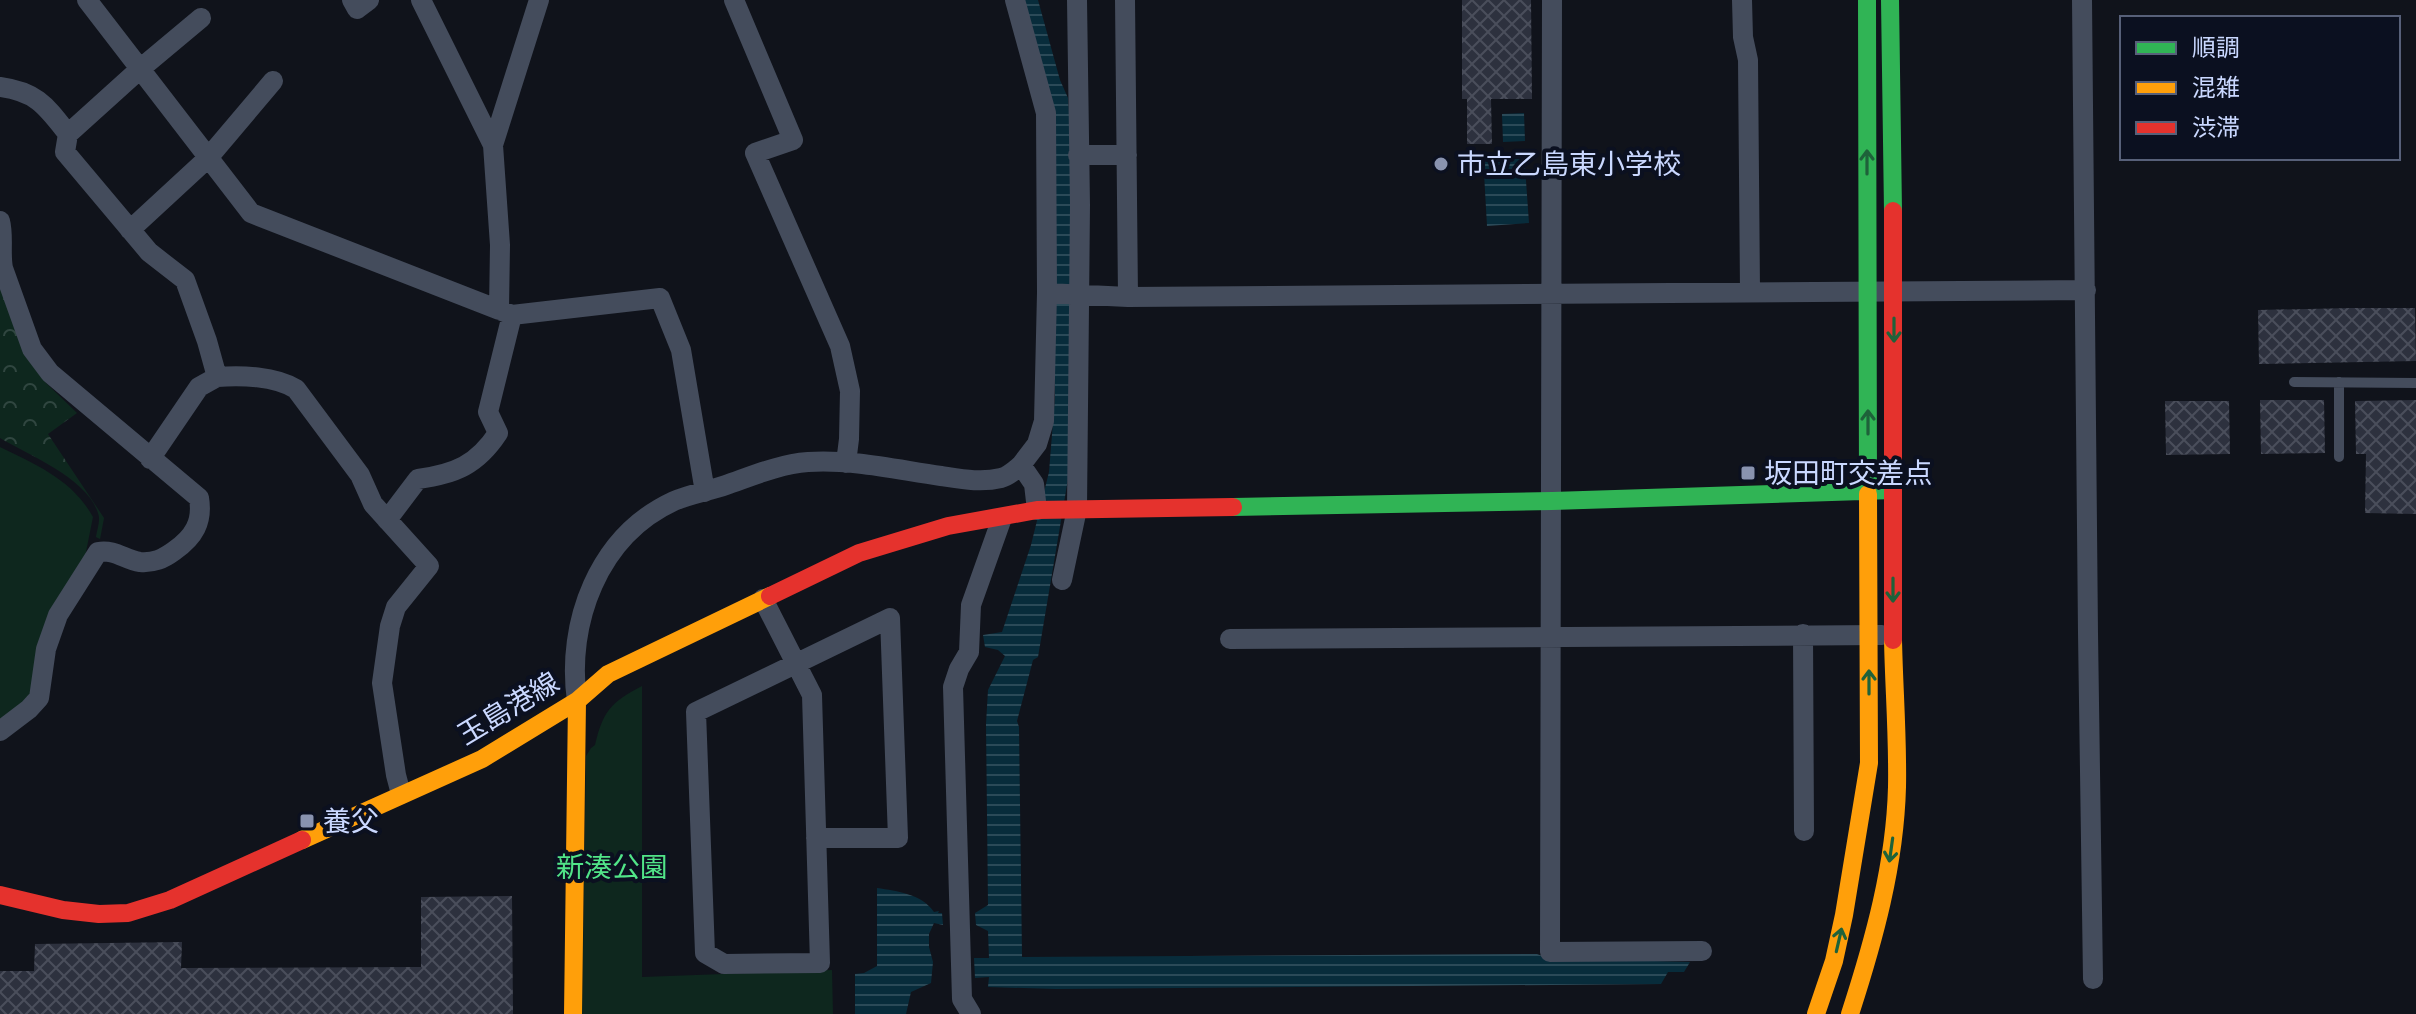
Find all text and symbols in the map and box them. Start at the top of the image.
legend [2120,16,2400,160]
text: 順調 [2192,33,2240,62]
text: 混雑 [2192,73,2240,102]
text: 渋滞 [2192,113,2240,142]
place label: 市立乙島東小学校 [1457,147,1681,181]
one-way arrow [1859,149,1875,176]
marker: 市立乙島東小学校 [1432,155,1450,173]
one-way arrow [1886,316,1902,343]
one-way arrow [1860,409,1876,436]
place label: 坂田町交差点 [1764,456,1932,490]
marker: 坂田町交差点 [1739,464,1757,482]
one-way arrow [1885,576,1901,603]
street label: 玉島港線 [451,665,565,751]
one-way arrow [1861,669,1877,696]
place label: 養父 [323,804,379,838]
marker: 養父 [298,812,316,830]
one-way arrow [1883,836,1898,862]
park label: 新湊公園 [556,850,668,884]
one-way arrow [1832,927,1847,953]

